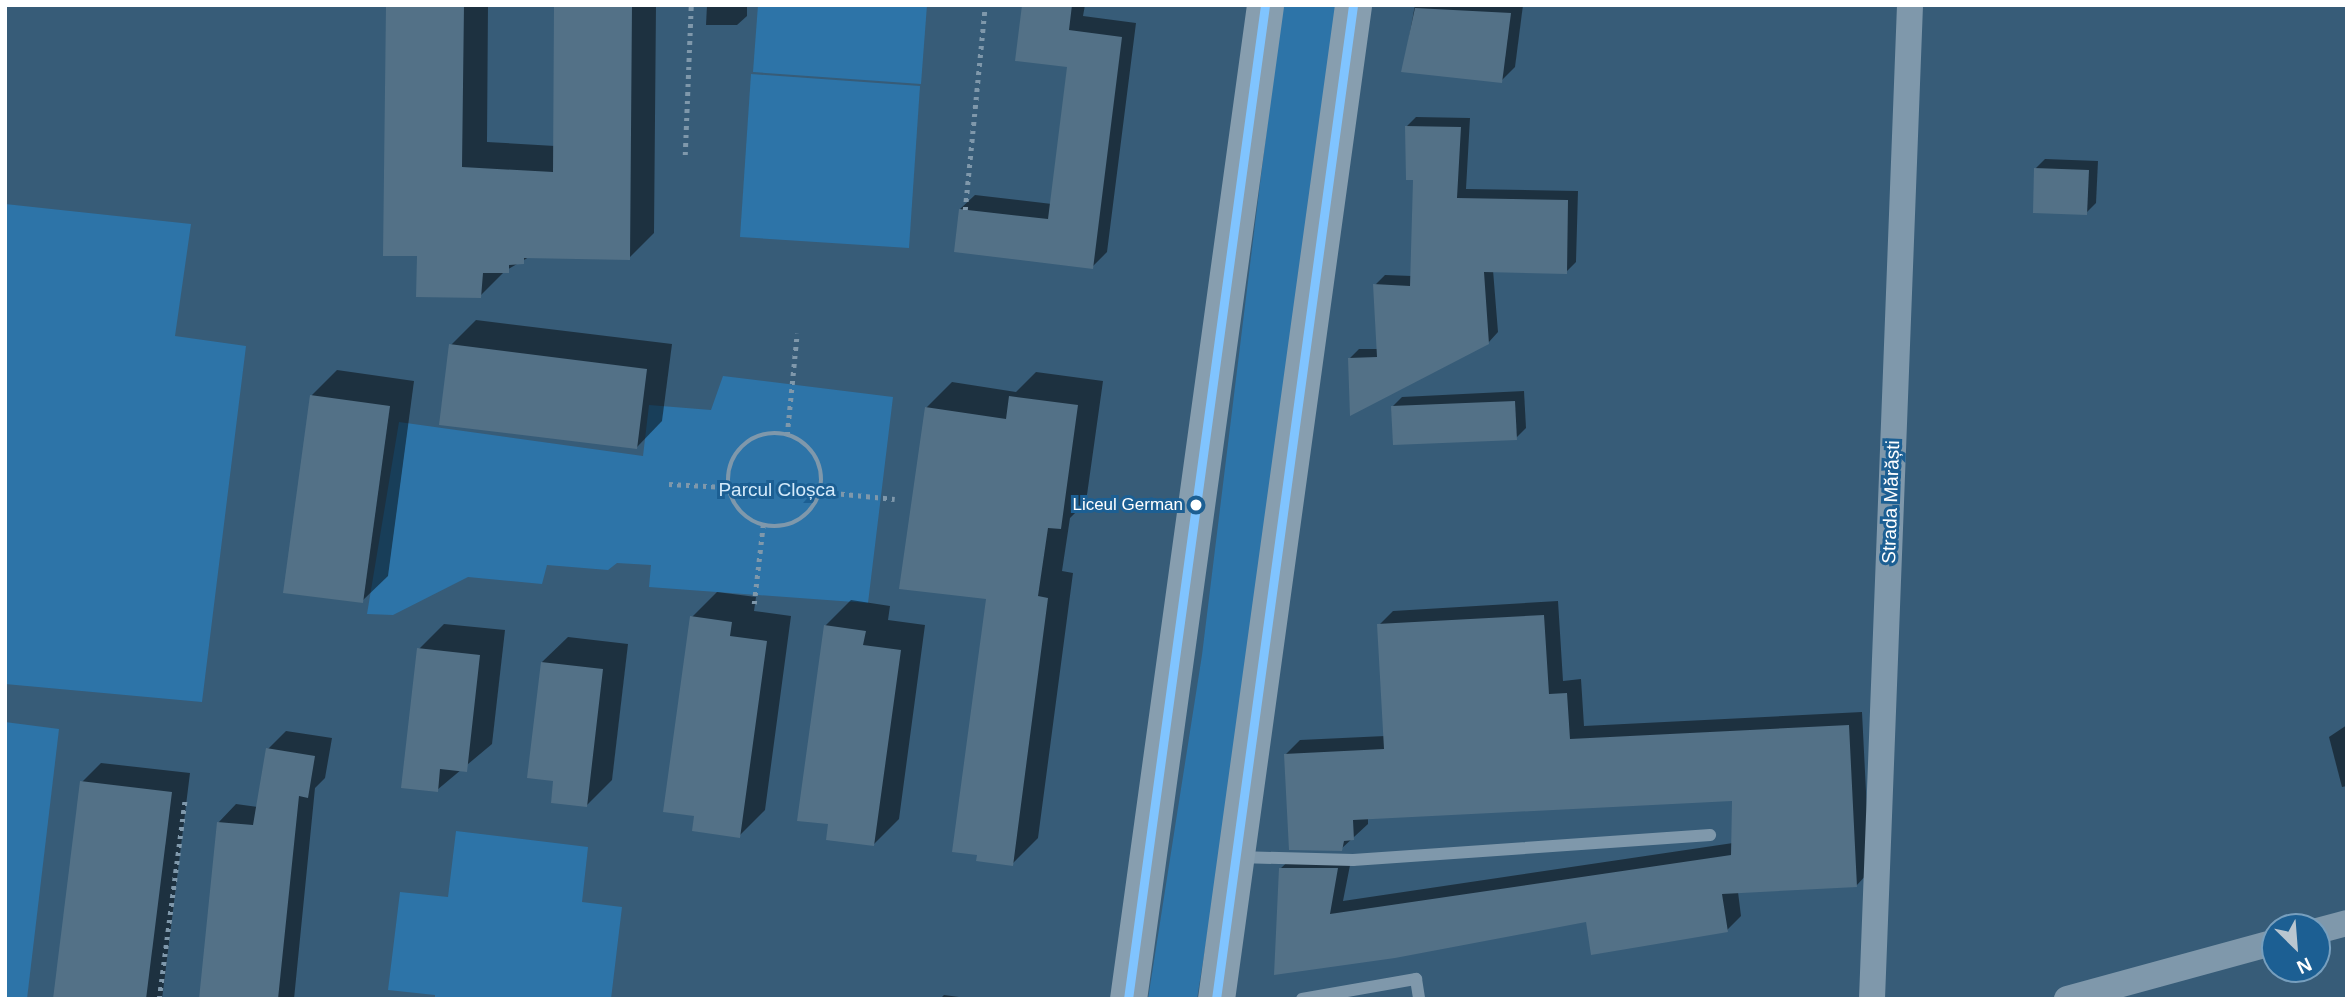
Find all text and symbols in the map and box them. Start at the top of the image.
street label: Strada Mărăști [1877,440,1905,564]
park label: Parcul Cloșca [718,479,836,501]
place label: Liceul German [1072,495,1183,515]
marker: Liceul German [1189,498,1203,512]
north arrow [2261,913,2331,983]
text: N [2294,953,2315,978]

